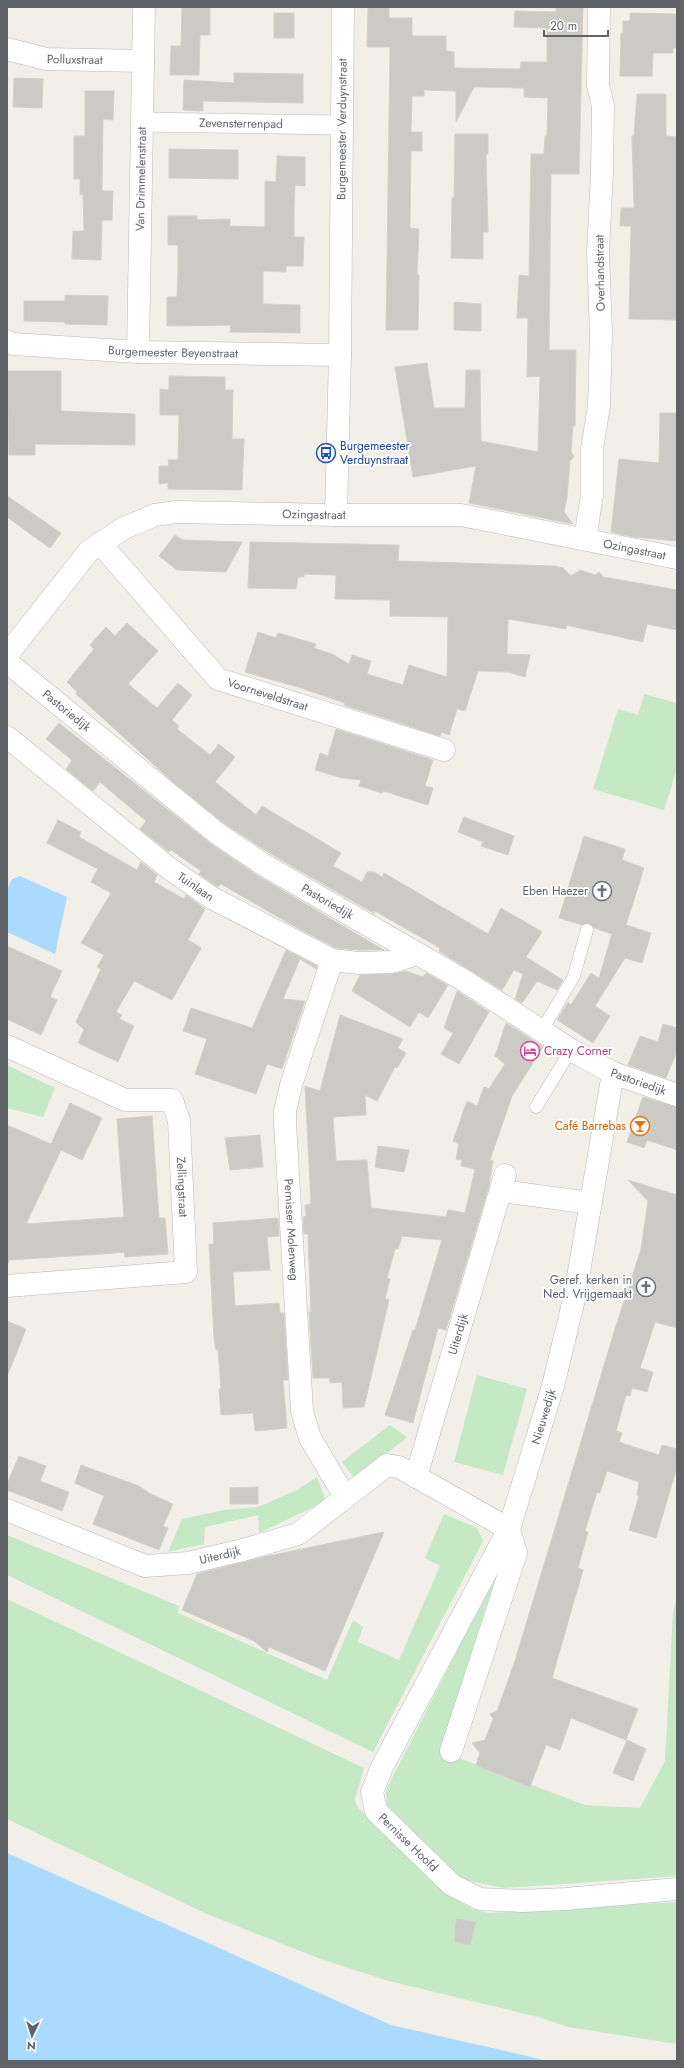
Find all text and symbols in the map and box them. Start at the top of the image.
scale bar [544,12,608,38]
text: 20 m [550,17,577,35]
street label: Polluxstraat [47,50,103,69]
street label: Burgemeester Verduynstraat [332,58,352,200]
street label: Zevensterrenpad [199,114,283,133]
street label: Van Drimmelenstraat [131,127,151,231]
street label: Overhandstraat [590,234,610,311]
street label: Burgemeester Beyenstraat [108,341,238,362]
place label: Burgemeester Verduynstraat [340,437,411,469]
bus stop icon: Burgemeester Verduynstraat [315,442,337,464]
street label: Ozingastraat [282,505,346,524]
street label: Ozingastraat [602,535,667,565]
street label: Voorneveldstraat [225,673,310,716]
street label: Pastoriedijk [39,685,95,736]
street label: Tuinlaan [174,868,218,906]
street label: Pastoriedijk [298,879,358,924]
church icon: Eben Haezer [591,880,613,902]
place label: Eben Haezer [522,882,589,900]
hotel icon: Crazy Corner [519,1040,541,1062]
place label: Crazy Corner [544,1042,613,1060]
street label: Pastoriedijk [608,1064,669,1100]
bar icon: Café Barrebas [629,1115,651,1137]
place label: Café Barrebas [555,1117,626,1135]
street label: Zellingstraat [172,1156,192,1218]
street label: Pernisser Molenweg [279,1178,303,1281]
place label: Geref. kerken in Ned. Vrijgemaakt [543,1271,632,1303]
church icon: Geref. kerken in Ned. Vrijgemaakt [635,1276,657,1298]
street label: Uiterdijk [444,1311,473,1357]
street label: Nieuwedijk [527,1386,561,1447]
street label: Uiterdijk [198,1542,243,1569]
street label: Pernisse Hoofd [374,1809,442,1876]
north arrow [12,2016,52,2056]
text: N [26,2038,36,2054]

